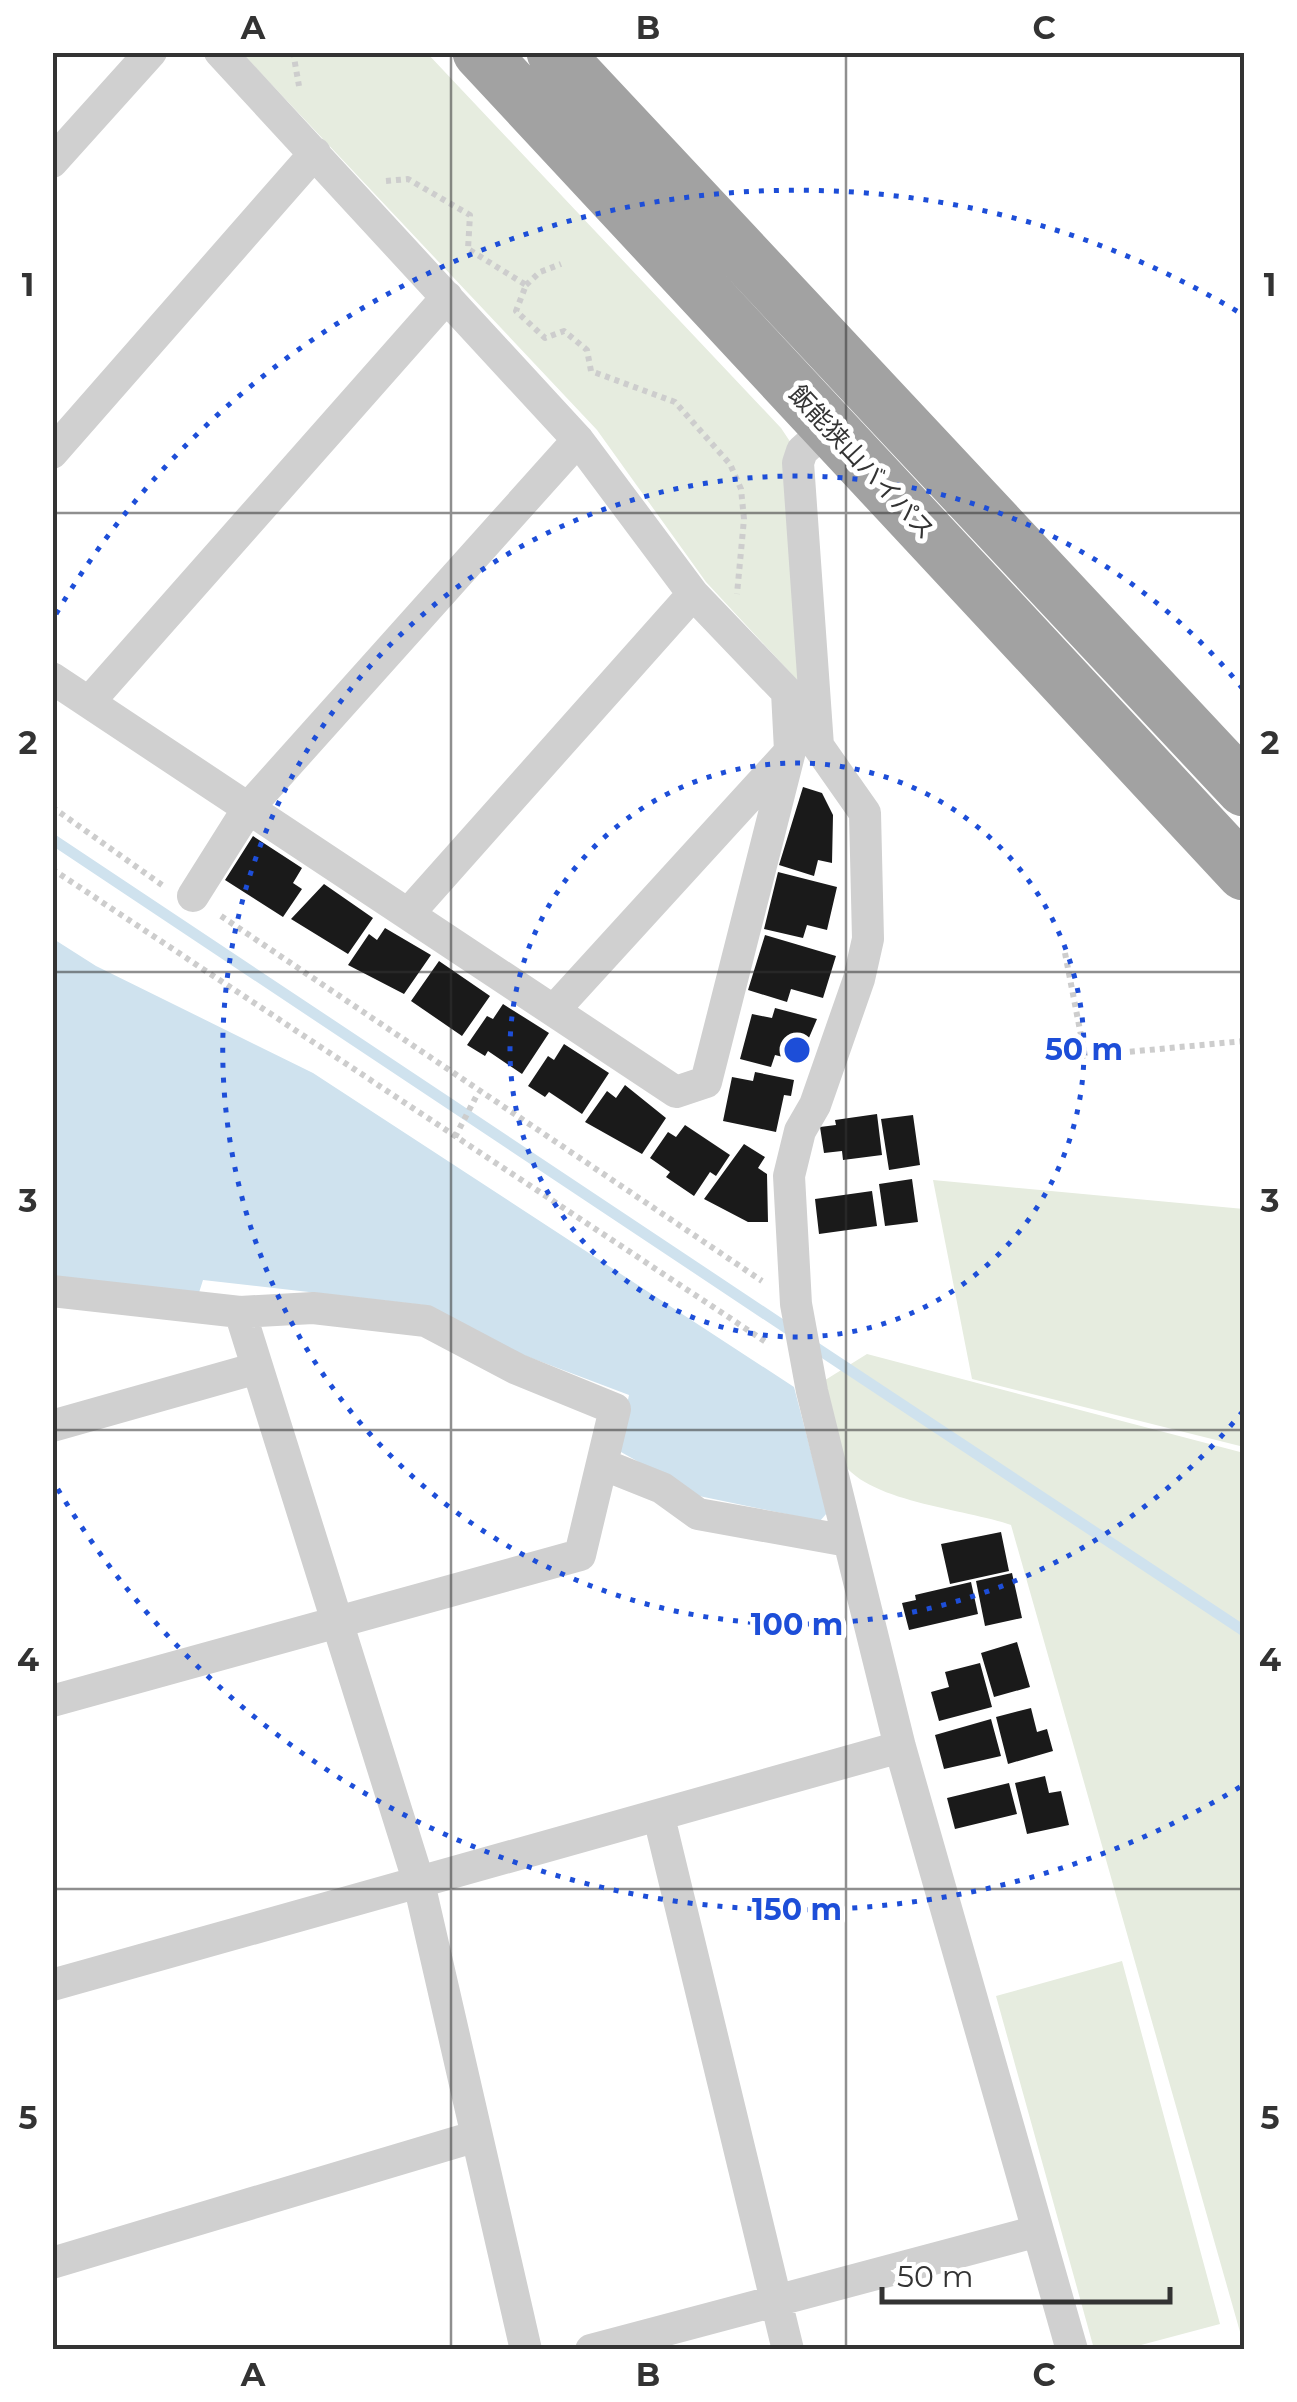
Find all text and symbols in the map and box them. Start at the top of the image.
text: A [240,8,266,47]
text: B [636,8,660,47]
text: C [1032,8,1056,47]
text: 1 [22,265,34,304]
text: 1 [1264,265,1276,304]
street label: 飯能狭山バイパス [783,379,941,545]
text: 2 [19,723,37,762]
text: 2 [1261,723,1279,762]
text: 50 m [1045,1031,1123,1068]
centre of rings [779,1032,815,1068]
text: 3 [18,1181,37,1220]
text: 3 [1260,1181,1279,1220]
text: 100 m [751,1606,843,1643]
text: 4 [17,1640,39,1679]
text: 4 [1259,1640,1281,1679]
text: 150 m [752,1891,842,1928]
text: 5 [18,2098,38,2137]
text: 5 [1260,2098,1280,2137]
scale bar [882,2242,1170,2304]
text: 50 m [897,2258,974,2295]
text: A [240,2355,266,2394]
text: B [636,2355,660,2394]
text: C [1032,2355,1056,2394]

